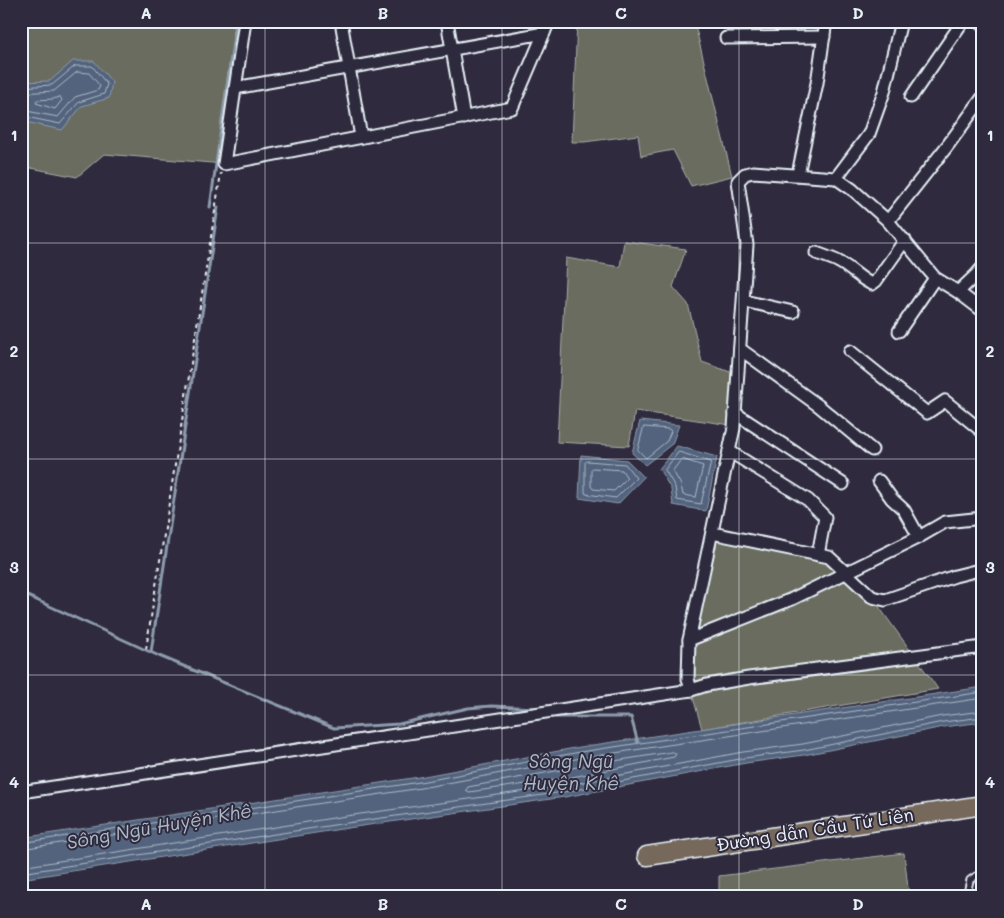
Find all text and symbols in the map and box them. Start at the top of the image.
text: A [140,2,152,23]
text: B [378,2,388,23]
text: C [615,2,627,23]
text: D [852,2,864,23]
text: 1 [10,124,18,145]
text: 1 [986,124,994,145]
text: 2 [10,340,19,361]
text: 2 [986,340,995,361]
text: 3 [9,556,19,577]
text: 3 [985,556,995,577]
water label: Sông Ngũ Huyện Khê [523,748,619,795]
text: 4 [9,771,19,792]
text: 4 [985,771,995,792]
water label: Sông Ngũ Huyện Khê [64,797,253,854]
street label: Đường dẫn Cầu Tứ Liên [714,802,915,856]
text: A [140,893,152,914]
text: B [378,893,388,914]
text: C [615,893,627,914]
text: D [852,893,864,914]

